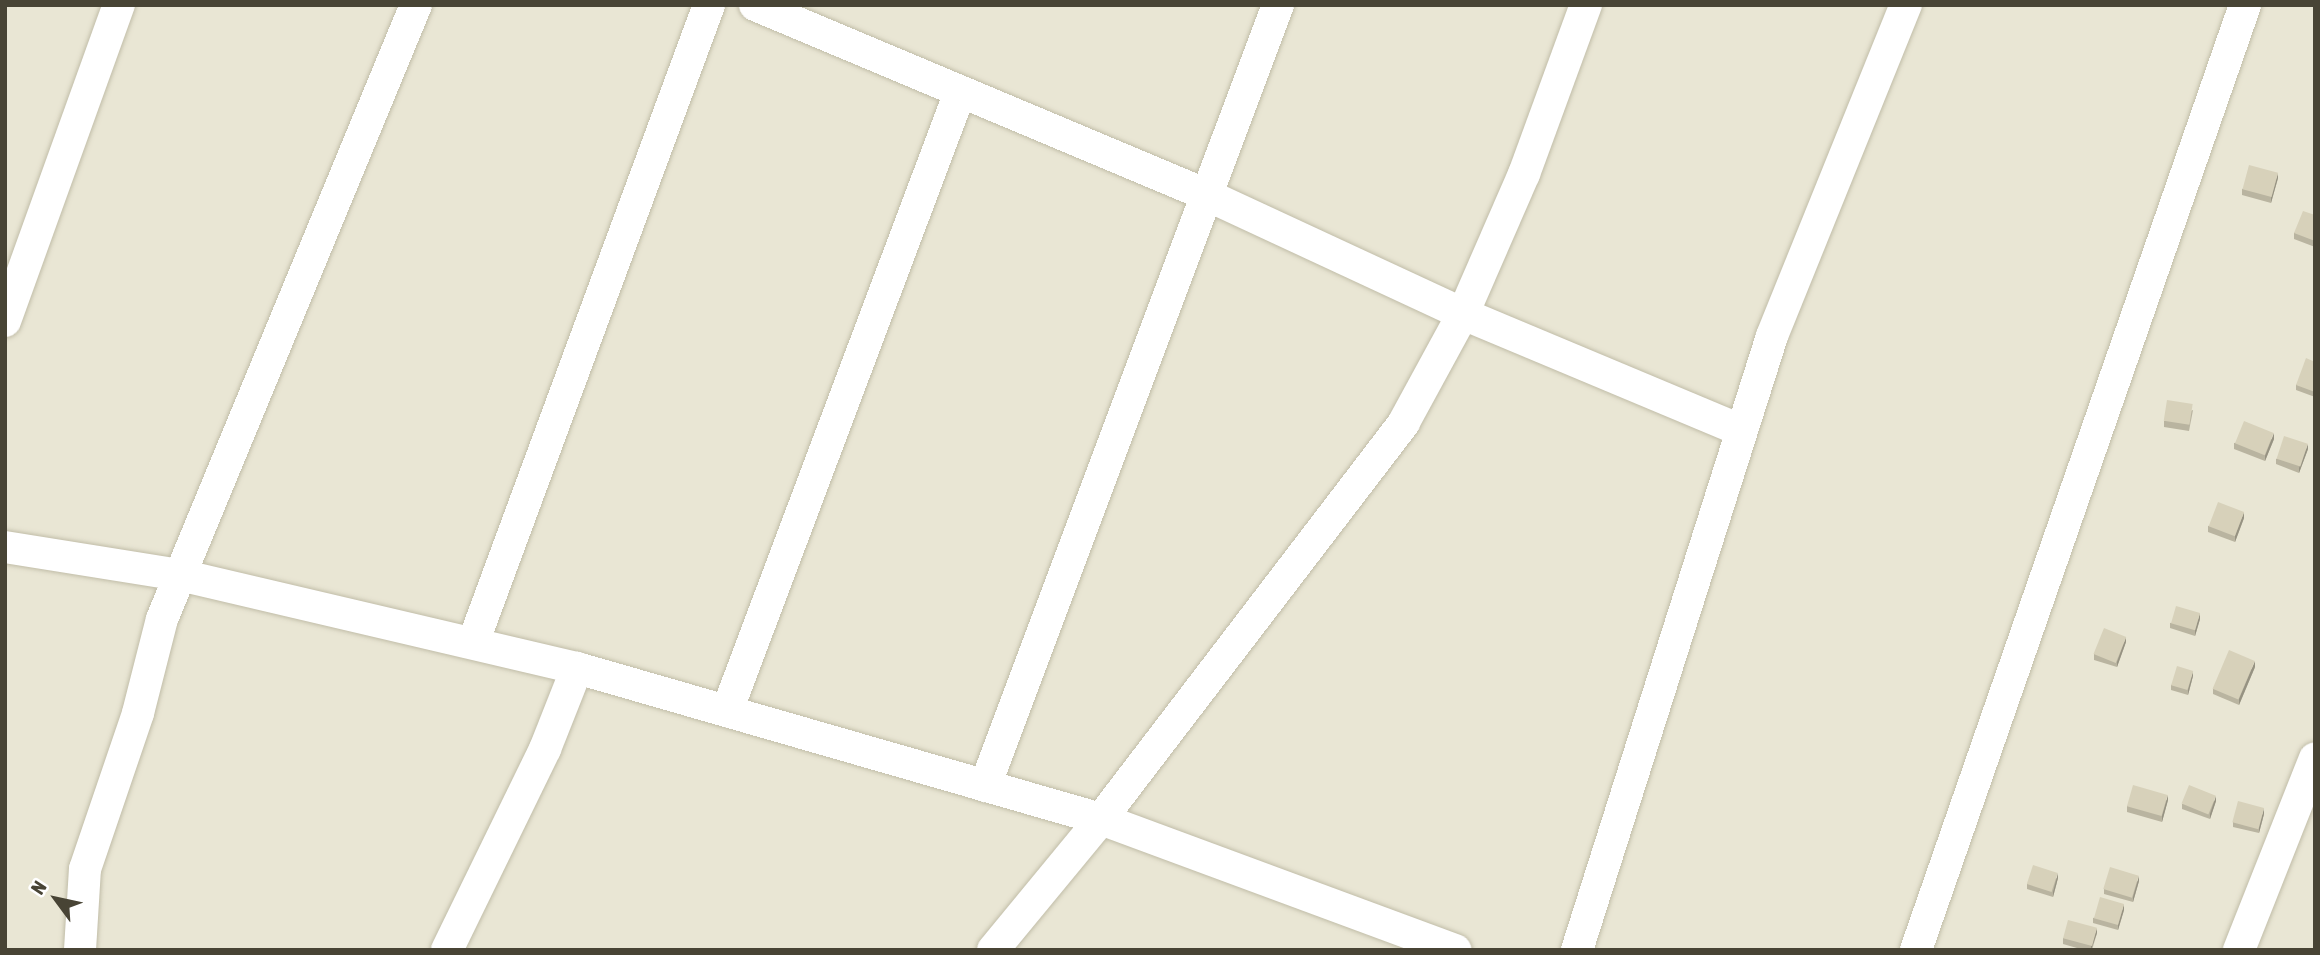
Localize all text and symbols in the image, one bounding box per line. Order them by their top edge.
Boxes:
north arrow [21,864,91,934]
text: N [26,877,51,898]

